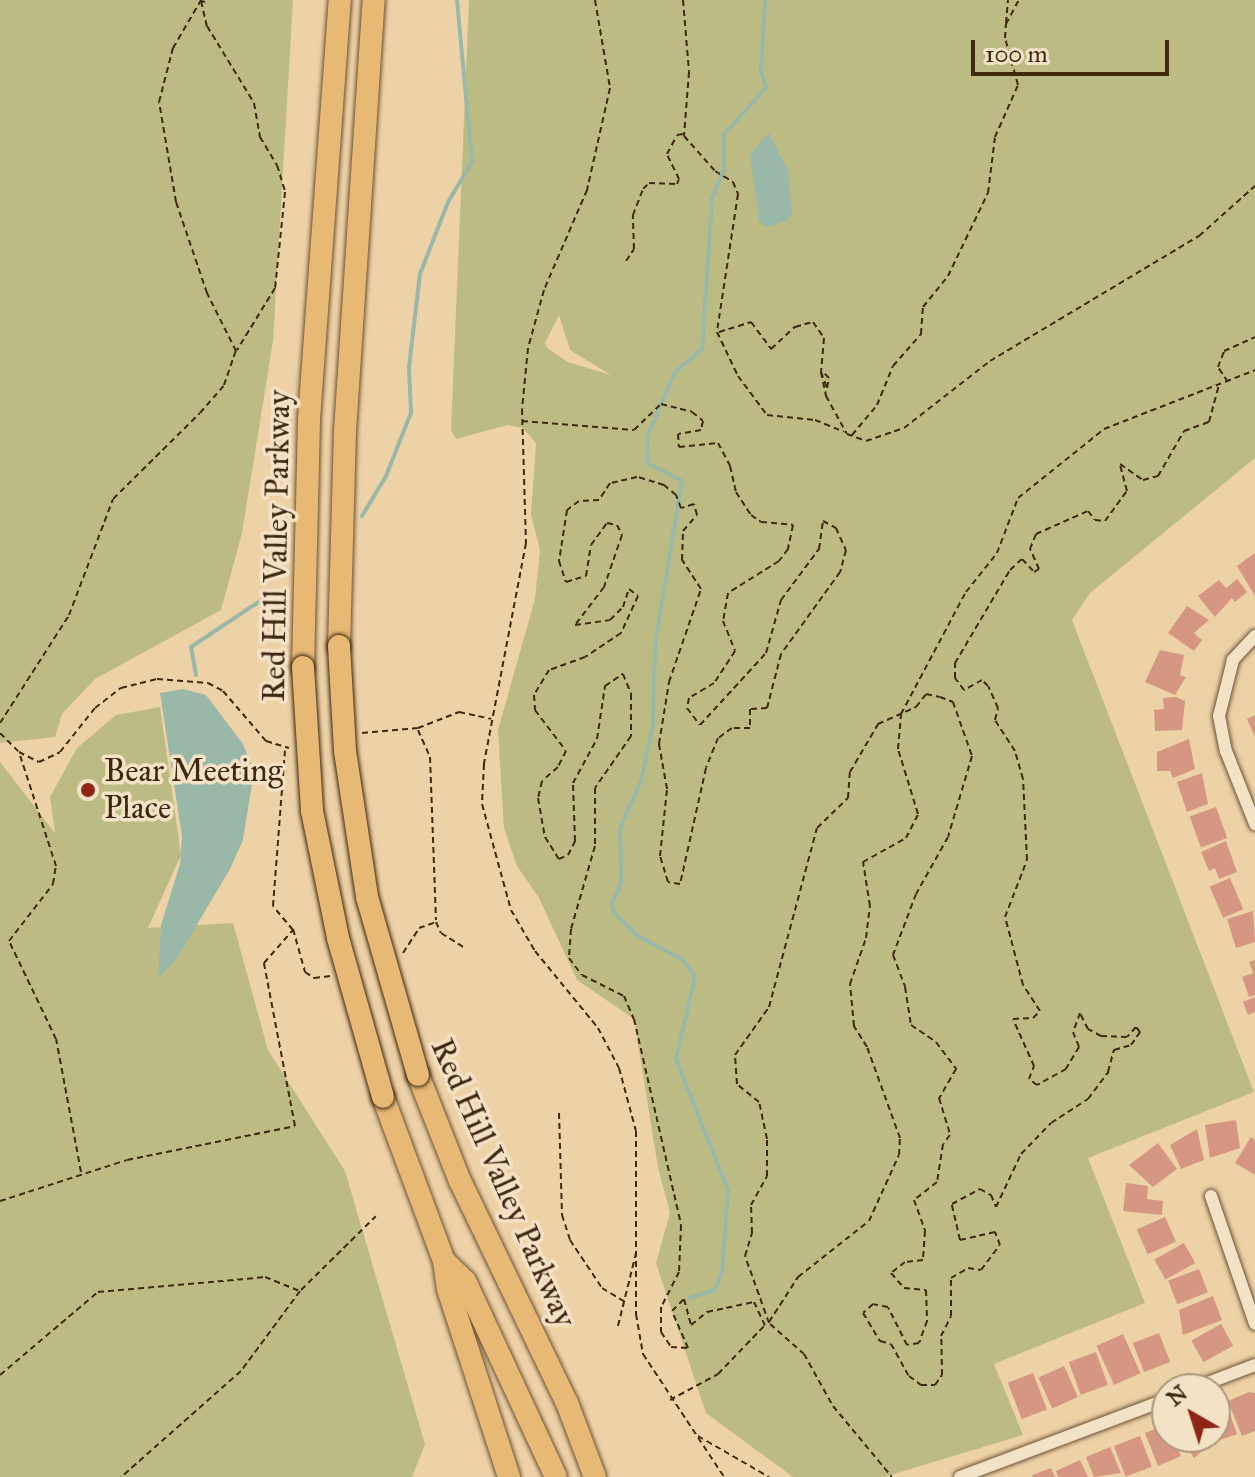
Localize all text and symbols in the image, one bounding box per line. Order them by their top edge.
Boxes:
scale bar [975,24,1173,74]
text: 100 m [985,39,1048,69]
street label: Red Hill Valley Parkway [255,390,299,702]
place label: Bear Meeting Place [104,753,283,828]
marker: Bear Meeting Place [79,781,97,799]
street label: Red Hill Valley Parkway [422,1033,584,1333]
north arrow [1151,1373,1231,1453]
text: N [1161,1379,1193,1412]

